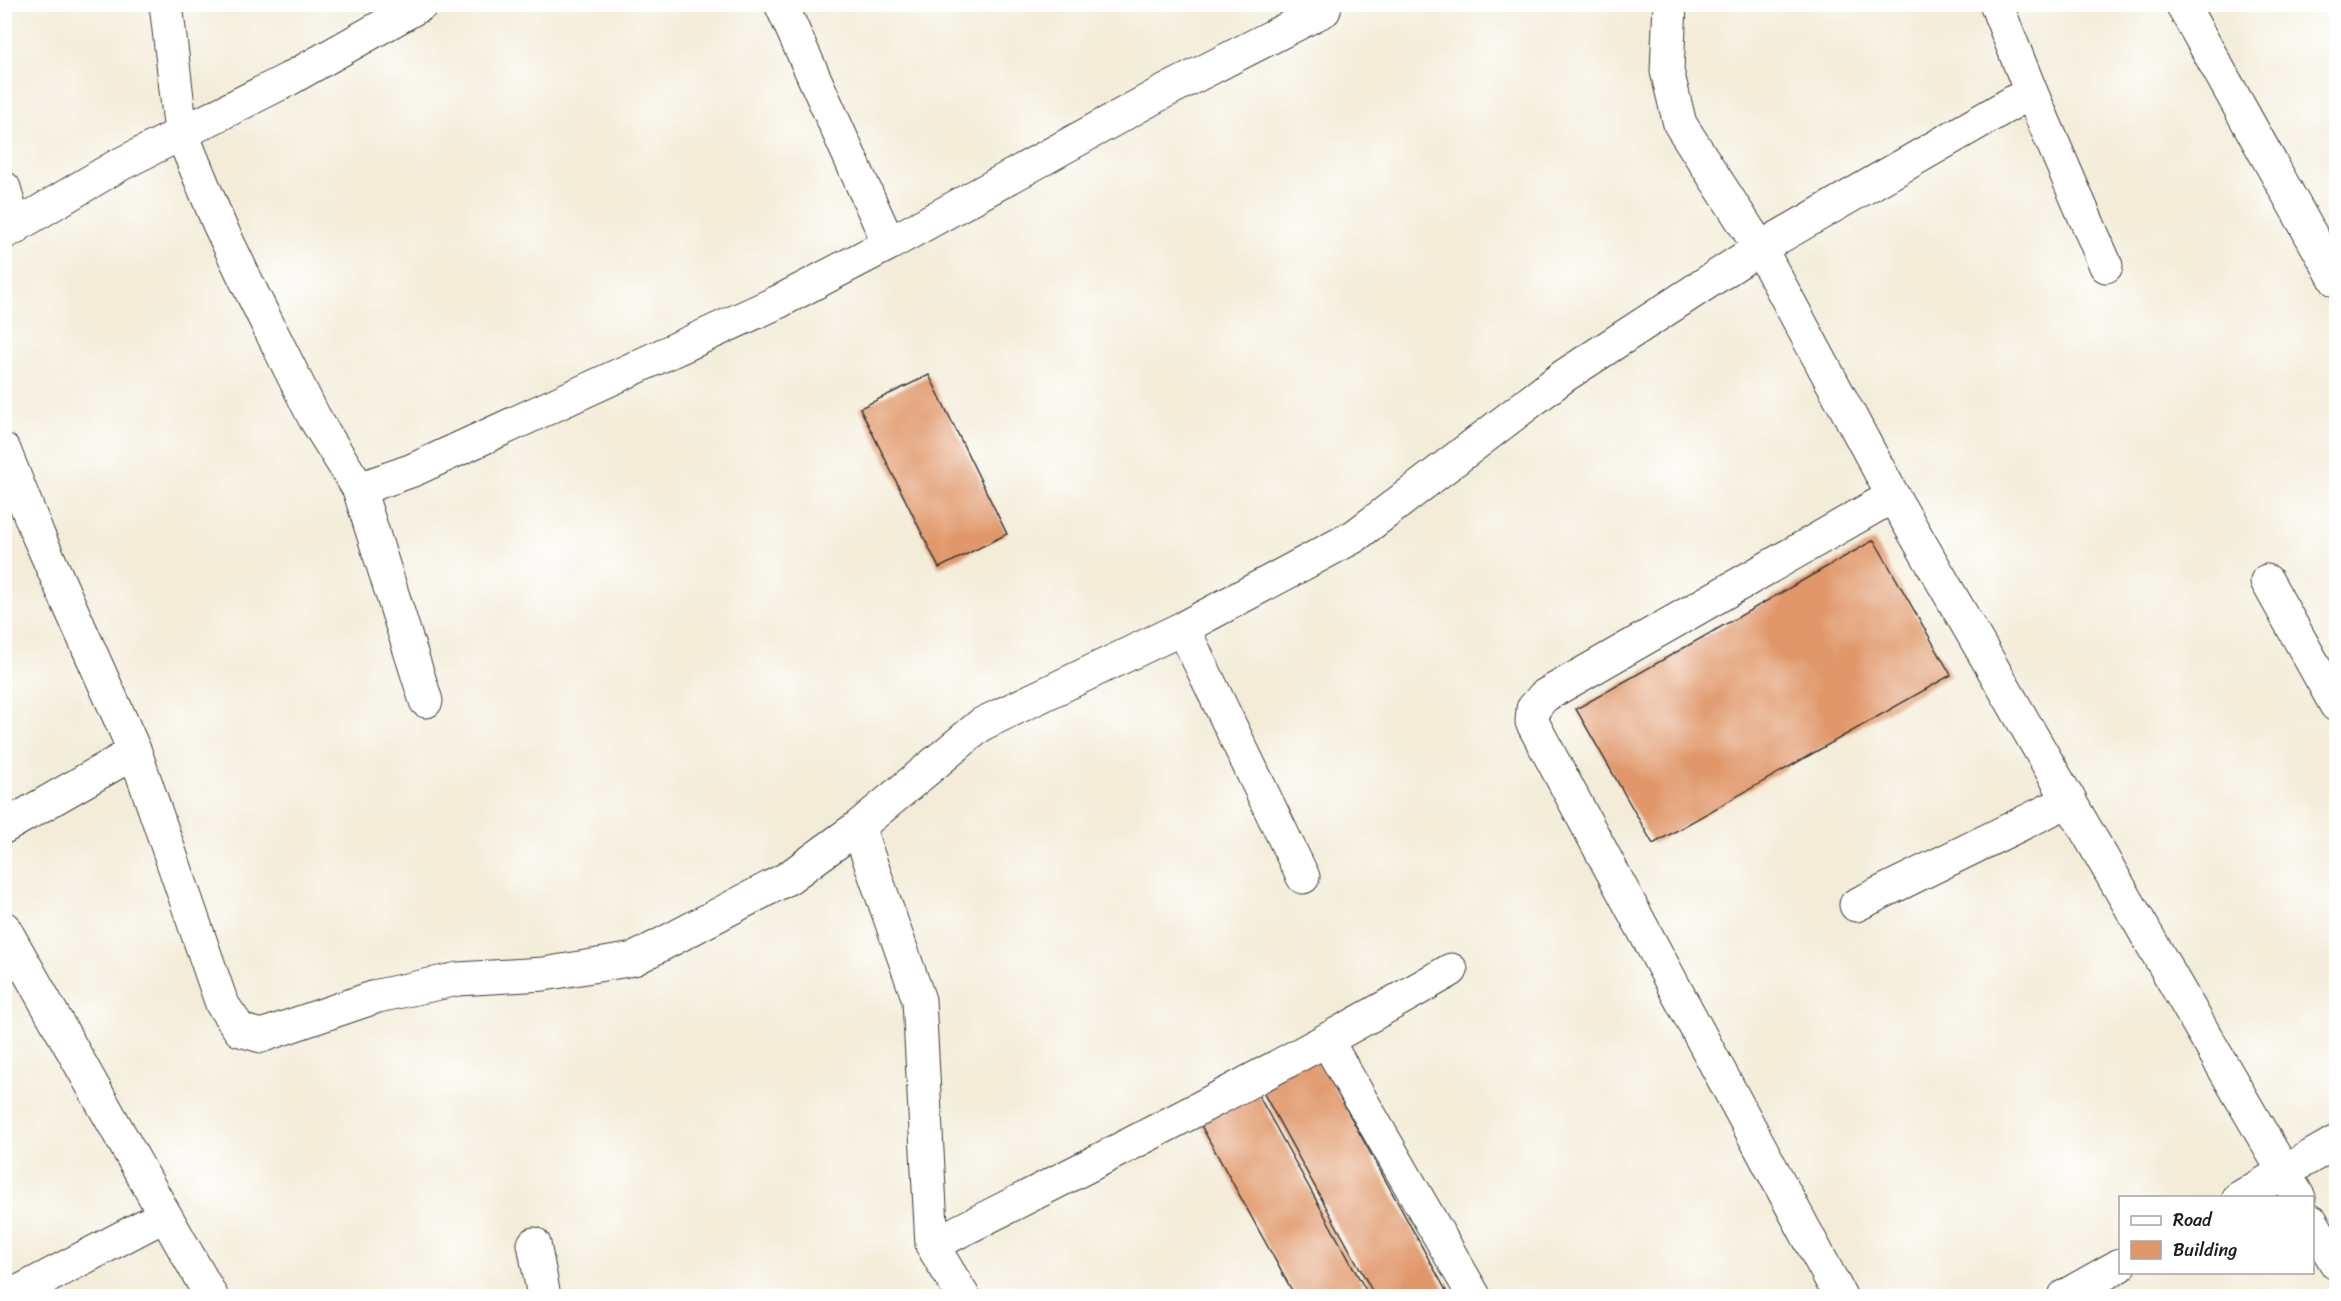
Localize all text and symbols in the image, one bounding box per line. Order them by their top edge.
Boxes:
legend [2119,1196,2314,1274]
text: Road [2173,1204,2213,1236]
text: Building [2173,1234,2237,1266]

